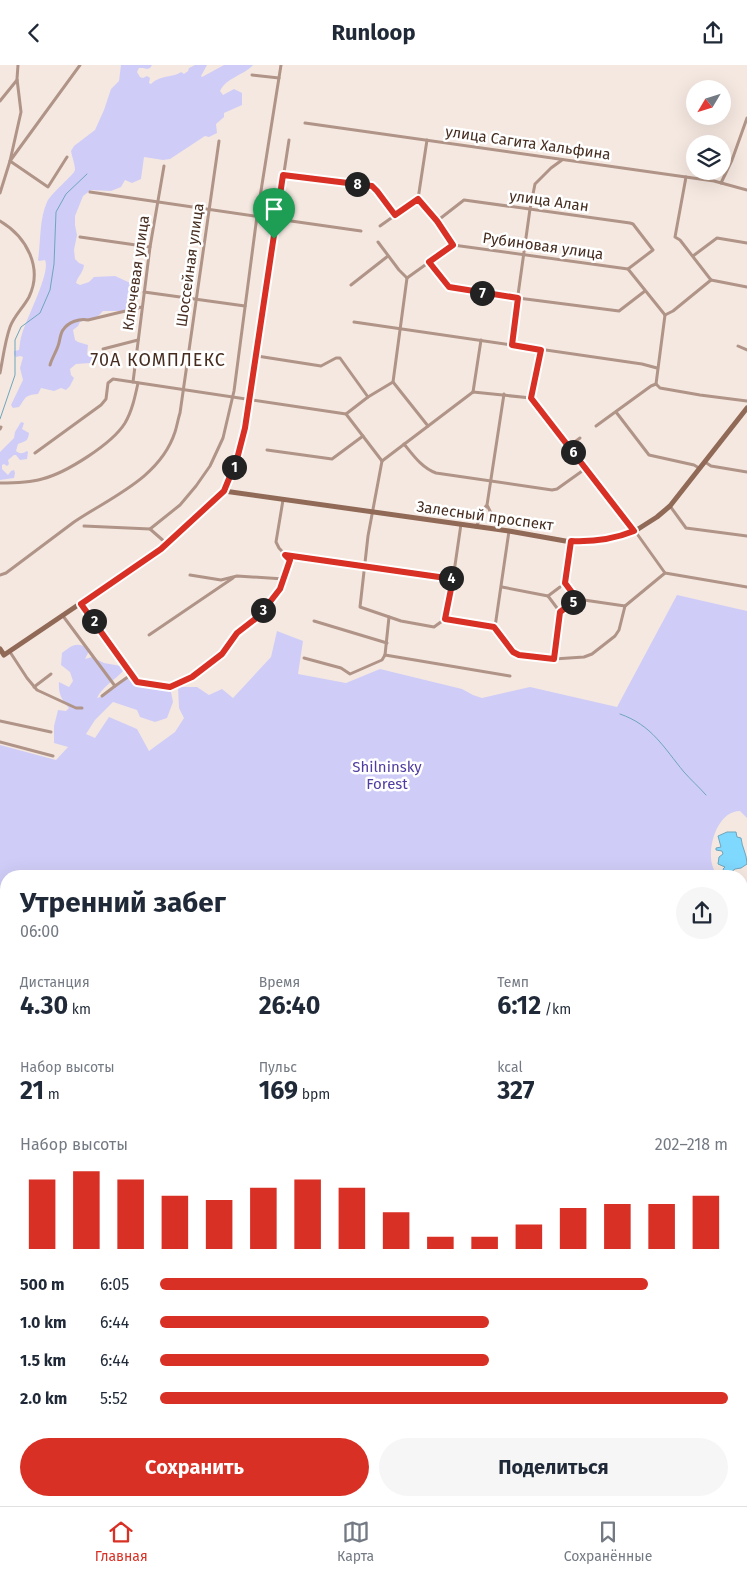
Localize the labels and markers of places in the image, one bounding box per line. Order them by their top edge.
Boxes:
pin: 8 [344,171,370,197]
pin [253,188,295,239]
pin: 7 [470,281,494,305]
pin: 6 [560,439,586,465]
pin: 1 [222,455,246,479]
pin: 4 [438,565,464,591]
pin: 5 [560,589,586,615]
pin: 3 [250,597,276,623]
pin: 2 [82,609,106,633]

